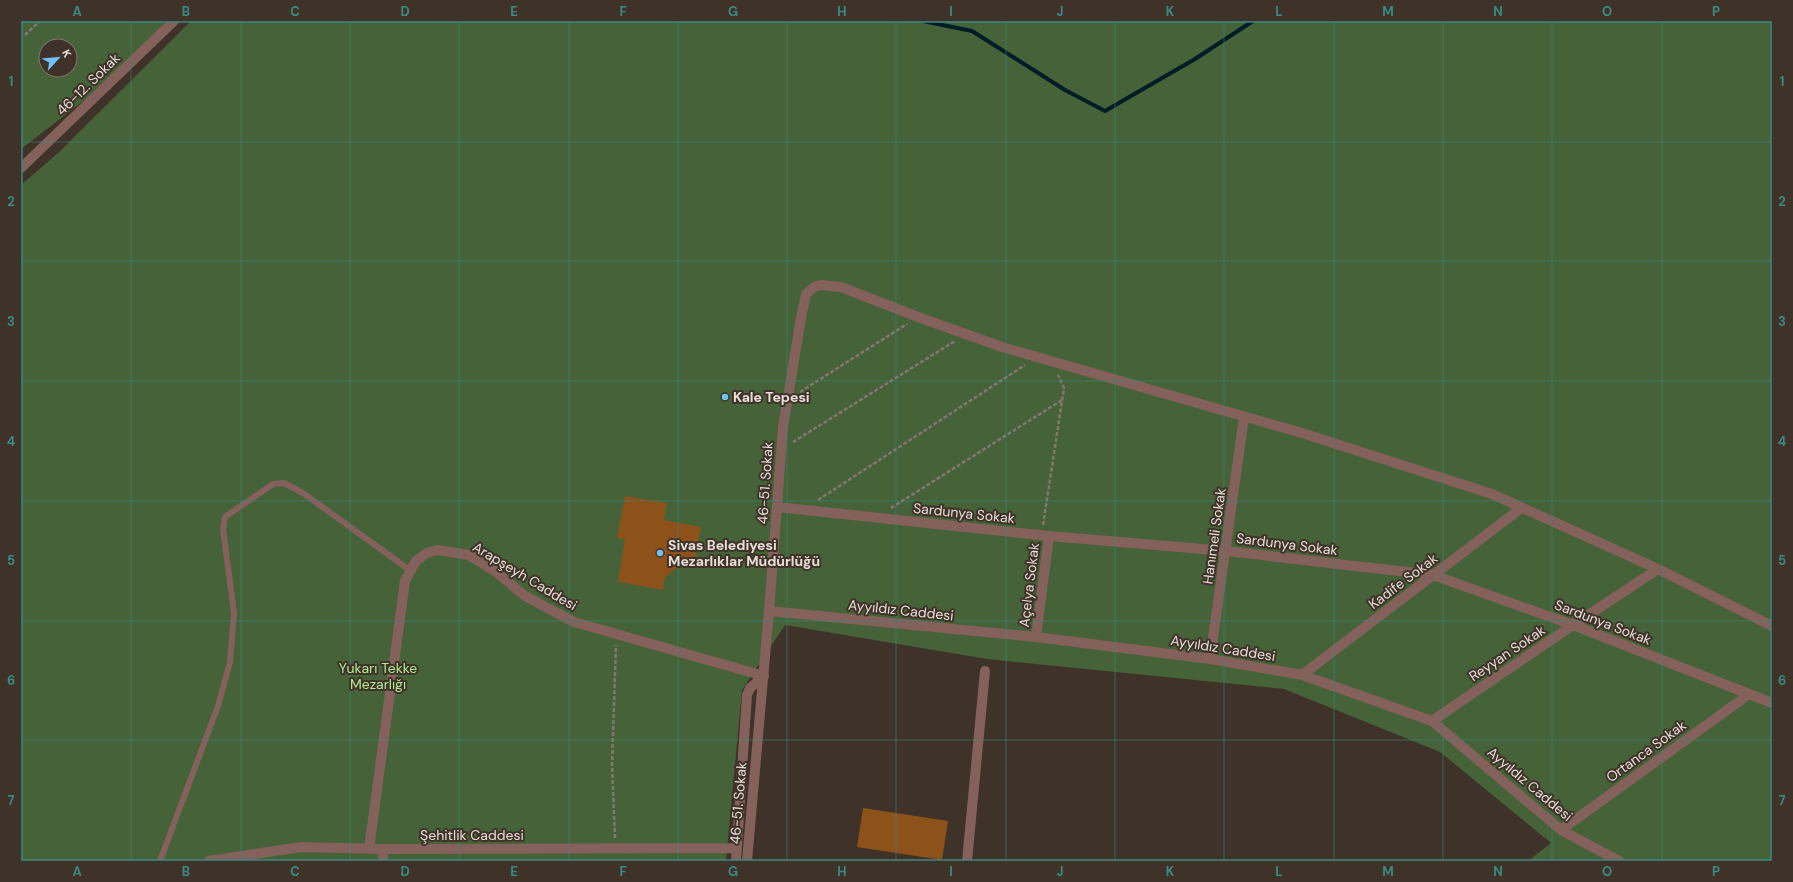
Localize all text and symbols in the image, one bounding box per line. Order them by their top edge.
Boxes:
text: A [72,3,82,20]
text: B [182,3,190,20]
text: C [290,3,300,20]
text: D [400,3,410,20]
text: E [510,3,518,20]
text: F [619,3,627,20]
text: G [728,3,738,20]
text: H [837,3,847,20]
text: I [949,3,953,20]
text: J [1056,3,1064,20]
text: K [1166,3,1175,20]
text: L [1275,3,1283,20]
text: M [1382,3,1394,20]
text: N [1493,3,1503,20]
text: O [1602,3,1612,20]
text: P [1712,3,1720,20]
north arrow [38,38,78,78]
text: K [59,47,75,60]
street label: 46-12. Sokak [52,49,124,119]
text: 1 [9,73,13,90]
text: 1 [1780,73,1784,90]
text: 2 [7,193,15,210]
text: 2 [1778,193,1786,210]
text: 3 [7,313,15,330]
text: 3 [1778,313,1786,330]
place label: Kale Tepesi [733,388,810,406]
marker: Kale Tepesi [720,392,730,402]
text: 4 [7,433,15,450]
text: 4 [1778,433,1786,450]
street label: 46-51. Sokak [753,441,777,525]
street label: Hanımeli Sokak [1198,487,1230,585]
street label: Sardunya Sokak [912,499,1016,527]
street label: Sardunya Sokak [1235,529,1339,559]
place label: Sivas Belediyesi Mezarlıklar Müdürlüğü [668,536,820,570]
street label: Arapşeyh Caddesi [470,538,580,614]
street label: Açelya Sokak [1015,542,1043,628]
marker: Sivas Belediyesi Mezarlıklar Müdürlüğü [655,548,665,558]
street label: Kadife Sokak [1365,549,1441,613]
text: 5 [7,552,15,569]
text: 5 [1778,552,1786,569]
street label: Sardunya Sokak [1552,595,1654,649]
street label: Ayyıldız Caddesi [847,596,955,624]
street label: Reyyan Sokak [1465,621,1549,685]
street label: Ayyıldız Caddesi [1169,631,1277,665]
park label: Yukarı Tekke Mezarlığı [339,659,417,693]
text: 6 [7,672,15,689]
text: 6 [1778,672,1786,689]
street label: Ortanca Sokak [1602,716,1690,786]
street label: Ayyıldız Caddesi [1484,743,1576,825]
street label: 46-51. Sokak [725,761,751,845]
text: 7 [8,792,15,809]
text: 7 [1779,792,1786,809]
street label: Şehitlik Caddesi [420,826,524,844]
text: A [72,863,82,880]
text: B [182,863,190,880]
text: C [290,863,300,880]
text: D [400,863,410,880]
text: E [510,863,518,880]
text: F [619,863,627,880]
text: G [728,863,738,880]
text: H [837,863,847,880]
text: I [949,863,953,880]
text: J [1056,863,1064,880]
text: K [1166,863,1175,880]
text: L [1275,863,1283,880]
text: M [1382,863,1394,880]
text: N [1493,863,1503,880]
text: O [1602,863,1612,880]
text: P [1712,863,1720,880]

